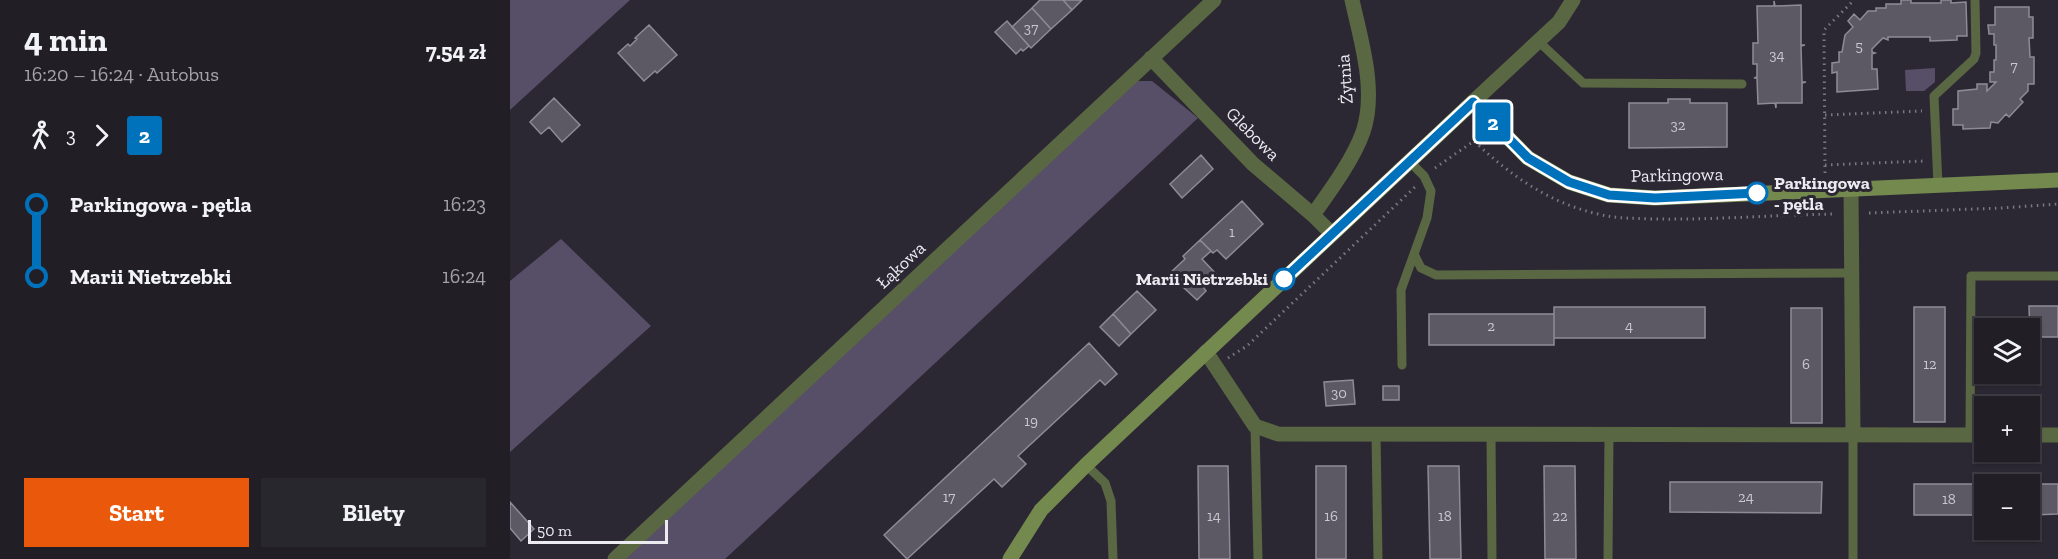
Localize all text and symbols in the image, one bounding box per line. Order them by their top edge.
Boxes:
house number: 37 [1024,19,1038,37]
text: 4 min [24,20,107,59]
house number: 5 [1855,37,1863,55]
text: 7.54 zł [426,38,486,65]
house number: 34 [1769,46,1785,64]
street label: Żytnia [1332,53,1358,105]
house number: 7 [2010,57,2018,75]
text: 16:20 – 16:24 · Autobus [24,62,219,86]
line badge: 2 [1474,102,1512,142]
street label: Glebowa [1222,103,1285,166]
text: 2 [1487,110,1499,135]
house number: 32 [1670,116,1686,134]
icon: walk [24,119,57,152]
icon: forward [85,119,118,152]
text: 3 [66,123,76,147]
text: 2 [139,123,150,148]
street label: Parkingowa [1631,163,1724,187]
place label: Parkingowa - pętla [1774,172,1870,215]
marker: Parkingowa - pętla [1746,182,1768,204]
text: Parkingowa - pętla [70,191,252,218]
text: 16:23 [443,192,486,216]
house number: 1 [1229,223,1235,241]
street label: Łąkowa [872,237,930,293]
text: Marii Nietrzebki [70,263,232,290]
text: 16:24 [442,264,486,288]
place label: Marii Nietrzebki [1136,268,1269,290]
marker: Marii Nietrzebki [1273,268,1295,290]
house number: 2 [1487,317,1495,335]
house number: 4 [1625,317,1633,335]
map controls [1974,318,2040,540]
button: layers [1974,318,2040,384]
house number: 6 [1802,355,1810,373]
house number: 12 [1923,355,1937,373]
house number: 30 [1331,384,1347,402]
button: + [1974,396,2040,462]
house number: 19 [1024,412,1038,430]
button: − [1974,474,2040,540]
button: Start [24,478,249,547]
button: Bilety [261,478,486,547]
house number: 17 [943,488,955,506]
house number: 24 [1738,488,1754,506]
house number: 18 [1942,490,1956,508]
house number: 14 [1207,507,1221,525]
house number: 16 [1324,507,1338,525]
house number: 18 [1438,507,1452,525]
house number: 22 [1552,507,1568,525]
scale bar [528,517,668,544]
text: 50 m [537,521,572,540]

